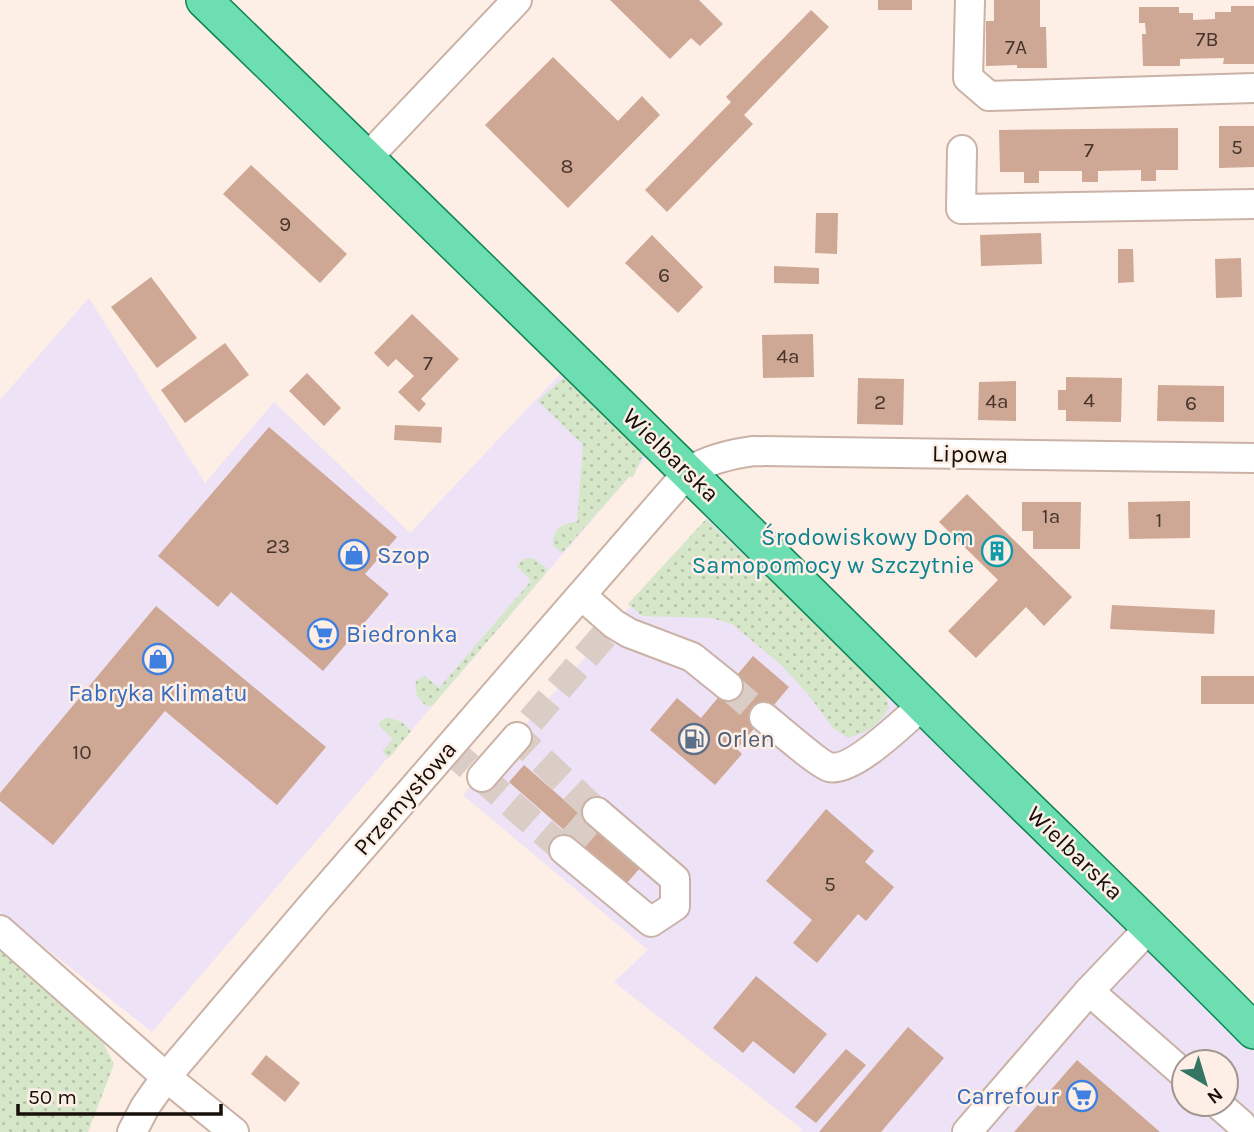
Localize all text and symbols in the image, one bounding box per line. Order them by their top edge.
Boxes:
house number: 7B [1196,27,1218,51]
house number: 7A [1005,35,1027,59]
house number: 5 [1231,135,1243,159]
house number: 7 [1084,138,1094,162]
house number: 8 [561,154,573,178]
house number: 9 [279,212,291,236]
house number: 6 [658,263,670,287]
house number: 4a [776,344,800,368]
house number: 7 [423,351,433,375]
house number: 4 [1083,388,1095,412]
house number: 4a [985,389,1009,413]
house number: 2 [874,390,886,414]
house number: 6 [1185,391,1197,415]
street label: Wielbarska [617,402,725,508]
street label: Lipowa [932,439,1008,469]
house number: 1a [1042,504,1060,528]
house number: 1 [1156,508,1162,532]
place label: Środowiskowy Dom Samopomocy w Szczytnie [692,523,974,579]
house number: 23 [266,534,290,558]
building icon: Środowiskowy Dom Samopomocy w Szczytnie [980,534,1014,568]
shop icon: Szop [337,538,371,572]
place label: Szop [377,541,430,569]
supermarket icon: Biedronka [306,617,340,651]
place label: Biedronka [346,620,458,648]
shop icon: Fabryka Klimatu [141,642,175,676]
place label: Fabryka Klimatu [68,679,248,707]
fuel station icon: Orlen [677,722,711,756]
place label: Orlen [717,725,775,753]
street label: Przemysłowa [348,735,462,861]
house number: 10 [72,740,92,764]
street label: Wielbarska [1021,800,1129,906]
house number: 5 [824,872,836,896]
north arrow [1170,1048,1240,1118]
scale bar [18,1072,220,1116]
supermarket icon: Carrefour [1065,1079,1099,1113]
place label: Carrefour [957,1082,1059,1110]
text: N [1203,1083,1227,1108]
text: 50 m [28,1085,77,1109]

